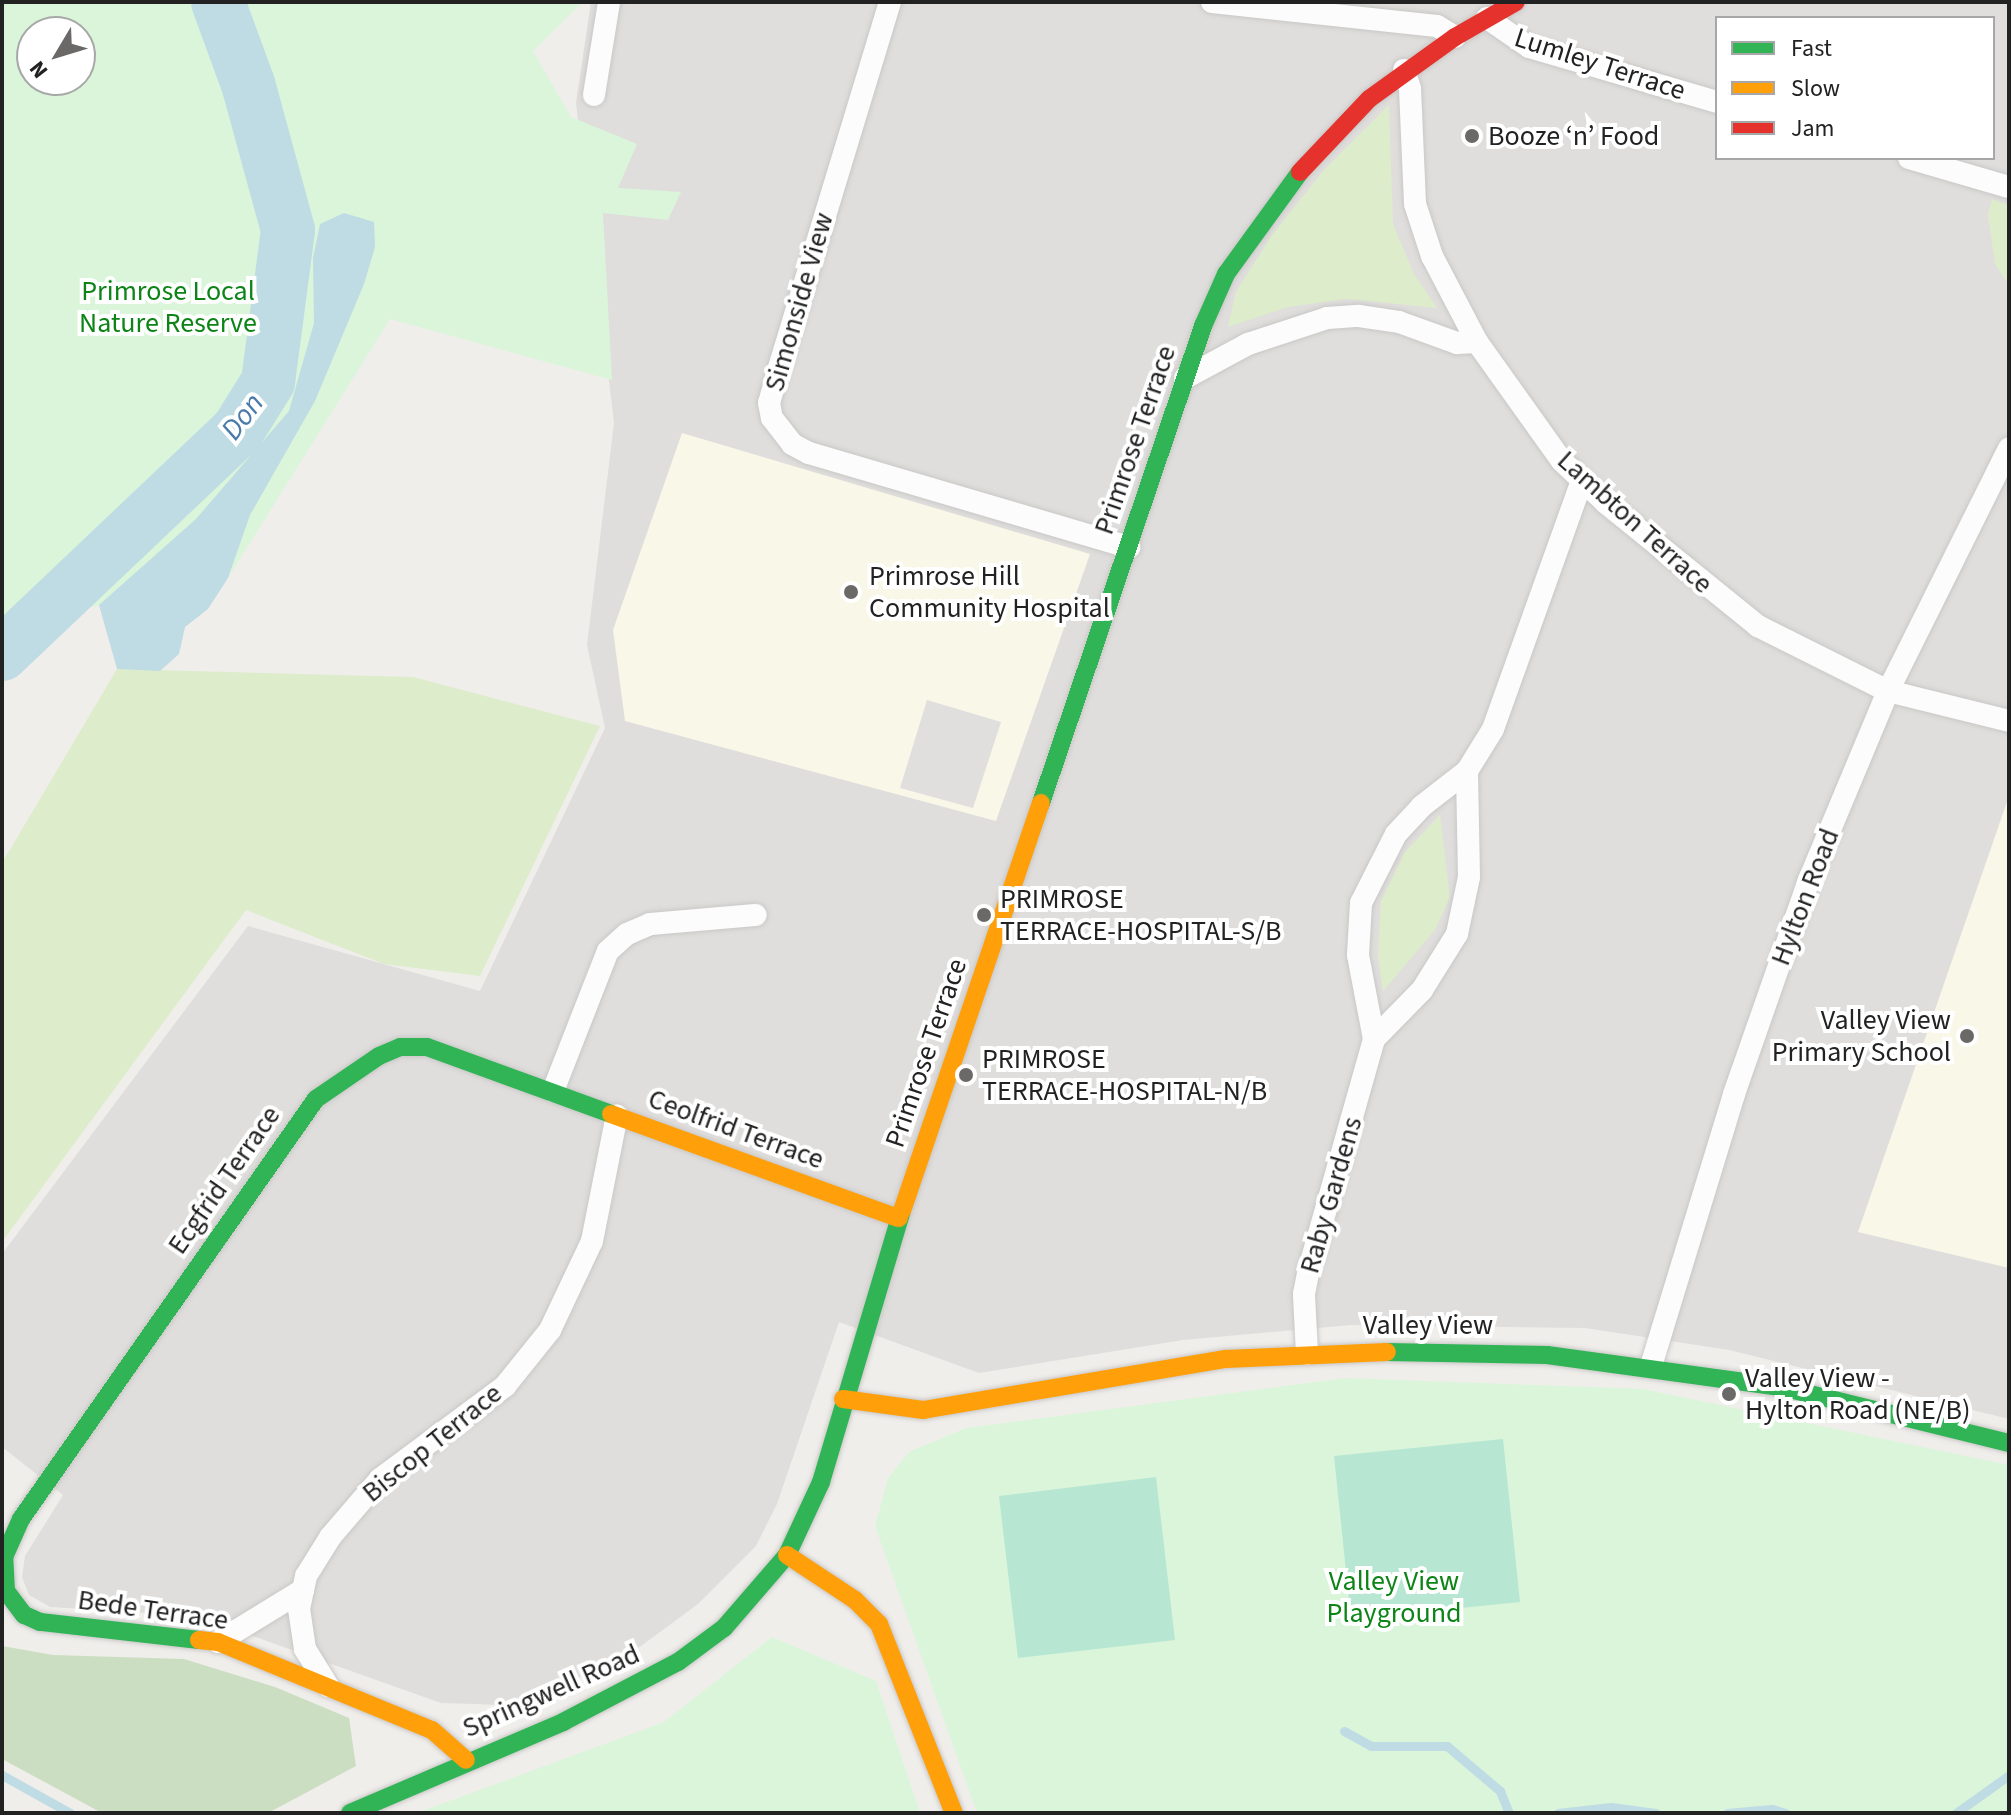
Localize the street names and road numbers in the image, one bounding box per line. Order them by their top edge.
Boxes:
street label: Lumley Terrace [1510,21,1690,107]
street label: Simonside View [757,209,841,395]
street label: Primrose Terrace [1087,341,1183,539]
street label: Lambton Terrace [1551,444,1719,600]
street label: Hylton Road [1764,824,1846,970]
street label: Primrose Terrace [878,954,974,1152]
street label: Ceolfrid Terrace [644,1082,828,1176]
street label: Ecgfrid Terrace [161,1100,287,1260]
street label: Raby Gardens [1293,1113,1369,1277]
street label: Valley View [1363,1308,1493,1342]
street label: Biscop Terrace [356,1377,508,1509]
street label: Bede Terrace [76,1583,230,1637]
street label: Springwell Road [457,1637,645,1745]

